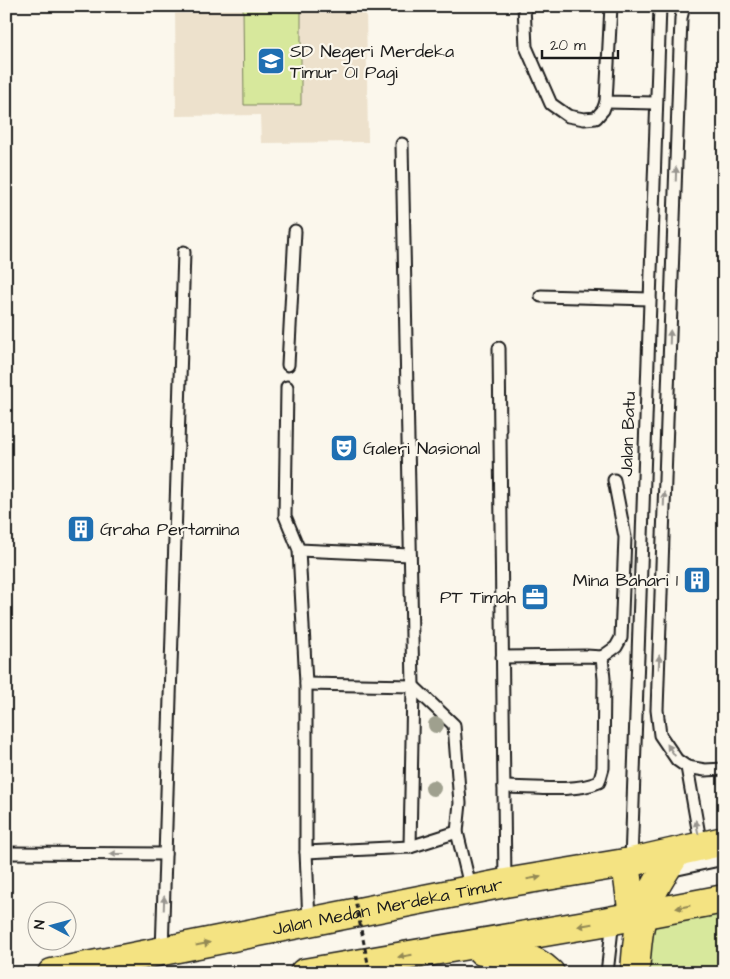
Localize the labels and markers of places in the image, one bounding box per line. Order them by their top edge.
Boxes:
place label: SD Negeri Merdeka Timur 01 Pagi [290,39,454,86]
school or university icon: SD Negeri Merdeka Timur 01 Pagi [256,46,286,76]
theatre icon: Galeri Nasional [329,433,359,463]
place label: Galeri Nasional [363,436,481,461]
building icon: Graha Pertamina [66,514,96,544]
place label: Graha Pertamina [100,517,239,542]
building icon: Mina Bahari 1 [682,565,712,595]
place label: Mina Bahari 1 [573,568,678,593]
office icon: PT Timah [520,582,550,612]
place label: PT Timah [440,585,516,610]

